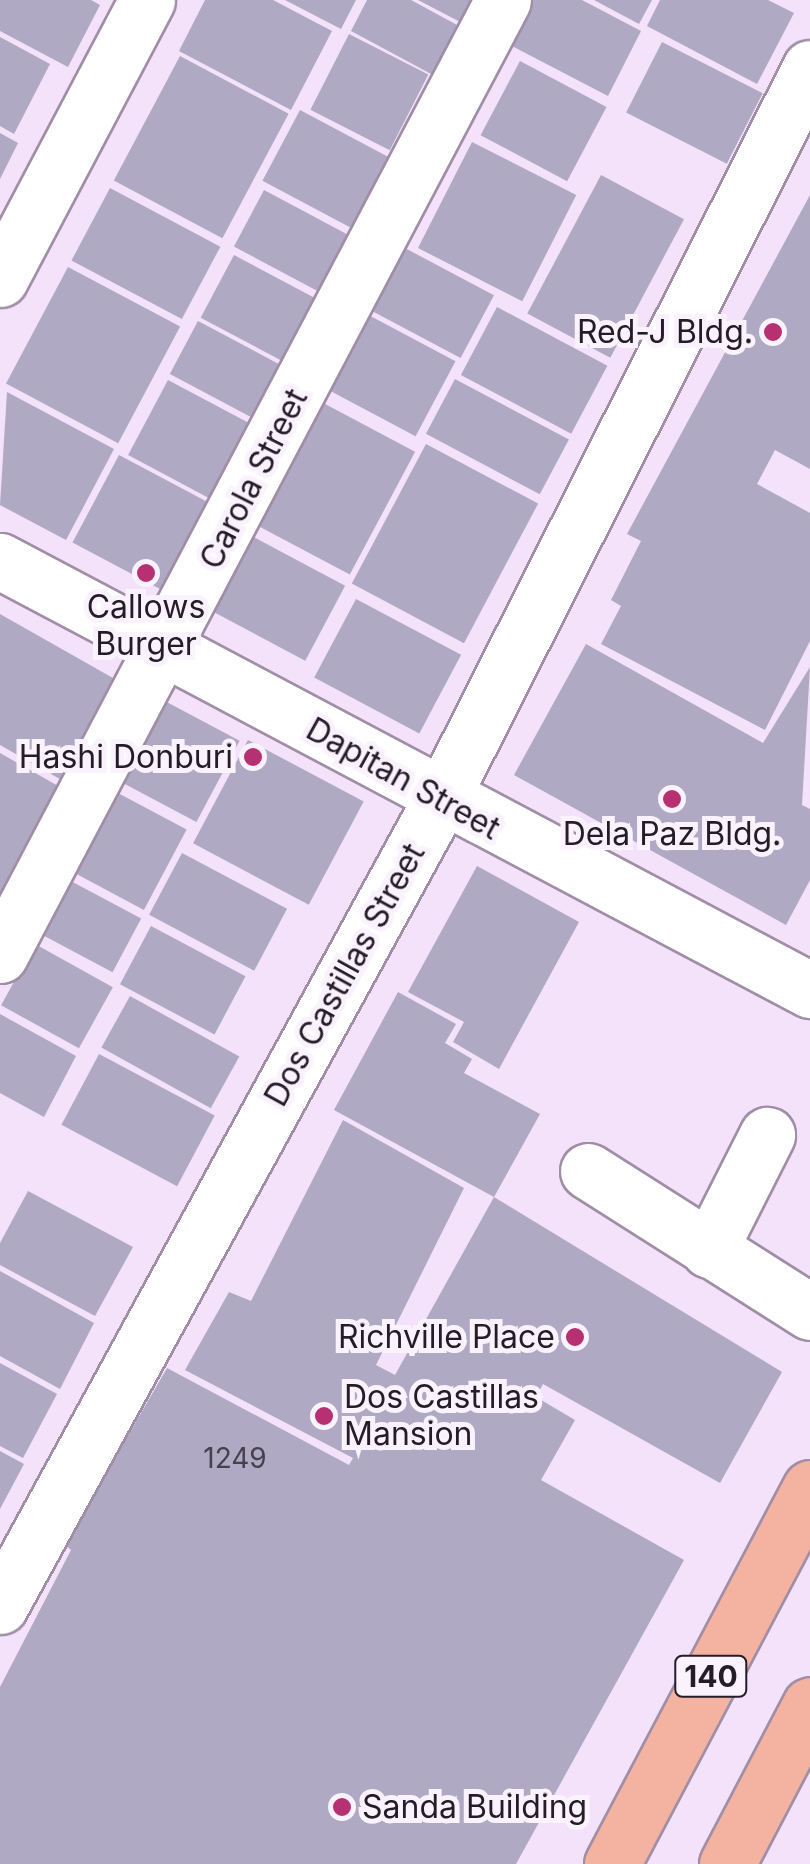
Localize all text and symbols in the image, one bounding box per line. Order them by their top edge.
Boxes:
place label: Red-J Bldg. [577,313,753,351]
marker: Red-J Bldg. [762,321,784,343]
street label: Carola Street [192,382,316,576]
marker: Callows Burger [135,562,157,584]
place label: Callows Burger [87,589,205,664]
street label: Dapitan Street [300,710,506,848]
place label: Hashi Donburi [19,738,233,776]
marker: Hashi Donburi [242,746,264,768]
marker: Dela Paz Bldg. [661,788,683,810]
place label: Dela Paz Bldg. [563,815,781,853]
street label: Dos Castillas Street [257,837,433,1113]
place label: Richville Place [338,1318,555,1356]
marker: Richville Place [564,1326,586,1348]
place label: Dos Castillas Mansion [344,1379,539,1454]
marker: Dos Castillas Mansion [313,1405,335,1427]
house number: 1249 [203,1441,267,1475]
road number: 140 [674,1651,748,1701]
place label: Sanda Building [362,1788,587,1826]
marker: Sanda Building [331,1796,353,1818]

